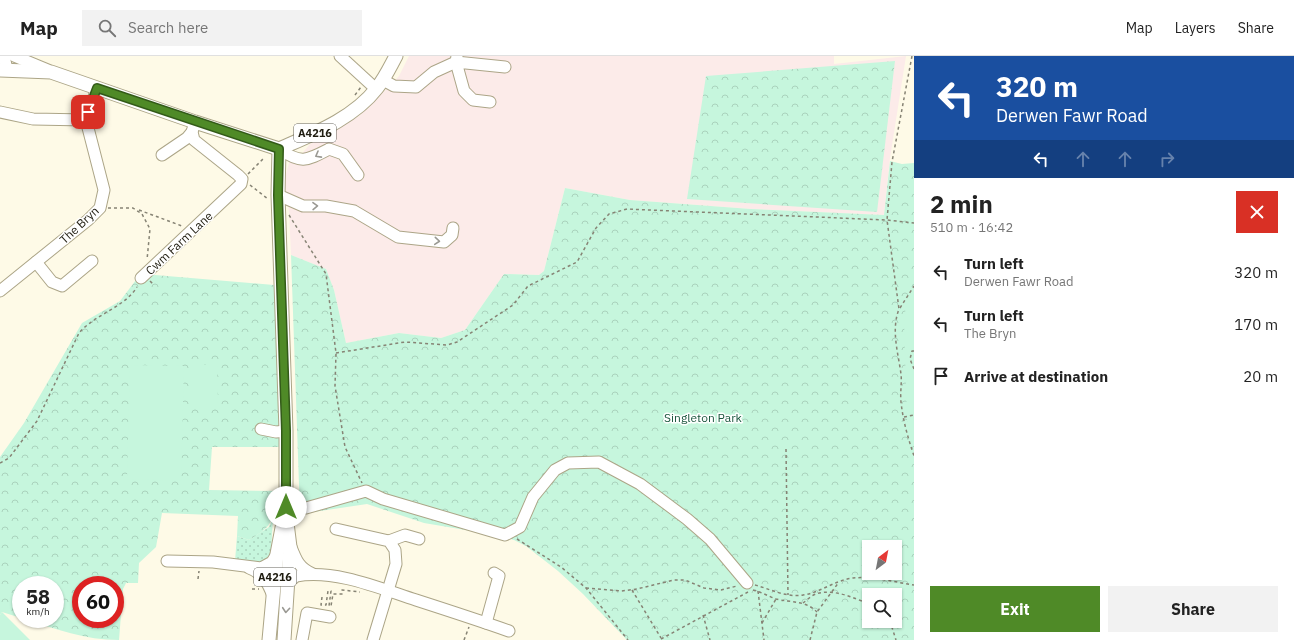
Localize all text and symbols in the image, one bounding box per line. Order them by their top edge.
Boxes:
search box [82,10,362,46]
text: Map [20,16,58,40]
icon: search [96,17,118,39]
text: Search here [128,18,208,37]
text: Map [1126,19,1153,37]
text: Layers [1175,19,1216,37]
text: Share [1238,19,1274,37]
text: 320 m [996,68,1078,105]
icon: left [930,72,982,124]
pin [71,95,105,129]
icon: arrive [77,101,99,123]
text: Derwen Fawr Road [996,104,1148,127]
road number: A4216 [294,124,336,142]
icon: left [1030,148,1052,170]
icon: ahead [1072,148,1094,170]
icon: ahead [1114,148,1136,170]
icon: right [1156,148,1178,170]
one-way arrow [315,151,322,158]
text: 2 min [930,188,993,220]
button: close [1236,191,1278,233]
one-way arrow [312,202,318,210]
street label: The Bryn [56,203,102,247]
street label: Cwm Farm Lane [142,208,216,278]
text: 510 m · 16:42 [930,219,1013,236]
one-way arrow [434,237,440,246]
text: Turn left [964,254,1024,273]
icon: left [930,261,952,283]
text: 320 m [1234,263,1278,282]
text: Derwen Fawr Road [964,273,1074,290]
text: Turn left [964,306,1024,325]
icon: left [930,313,952,335]
text: 170 m [1234,315,1278,334]
text: The Bryn [964,325,1016,342]
icon: arrive [930,365,952,387]
text: Arrive at destination [964,367,1108,386]
text: 20 m [1243,367,1278,386]
park label: Singleton Park [664,410,743,425]
position arrow [265,486,307,528]
north arrow [862,540,902,580]
map controls [862,540,902,628]
road number: A4216 [254,568,296,586]
speed limit sign: 60 [72,576,124,628]
text: 58 [26,583,50,610]
button: Exit [930,586,1100,632]
button: Share [1108,586,1278,632]
button: search [862,588,902,628]
text: km/h [26,605,50,618]
one-way arrow [282,607,291,613]

